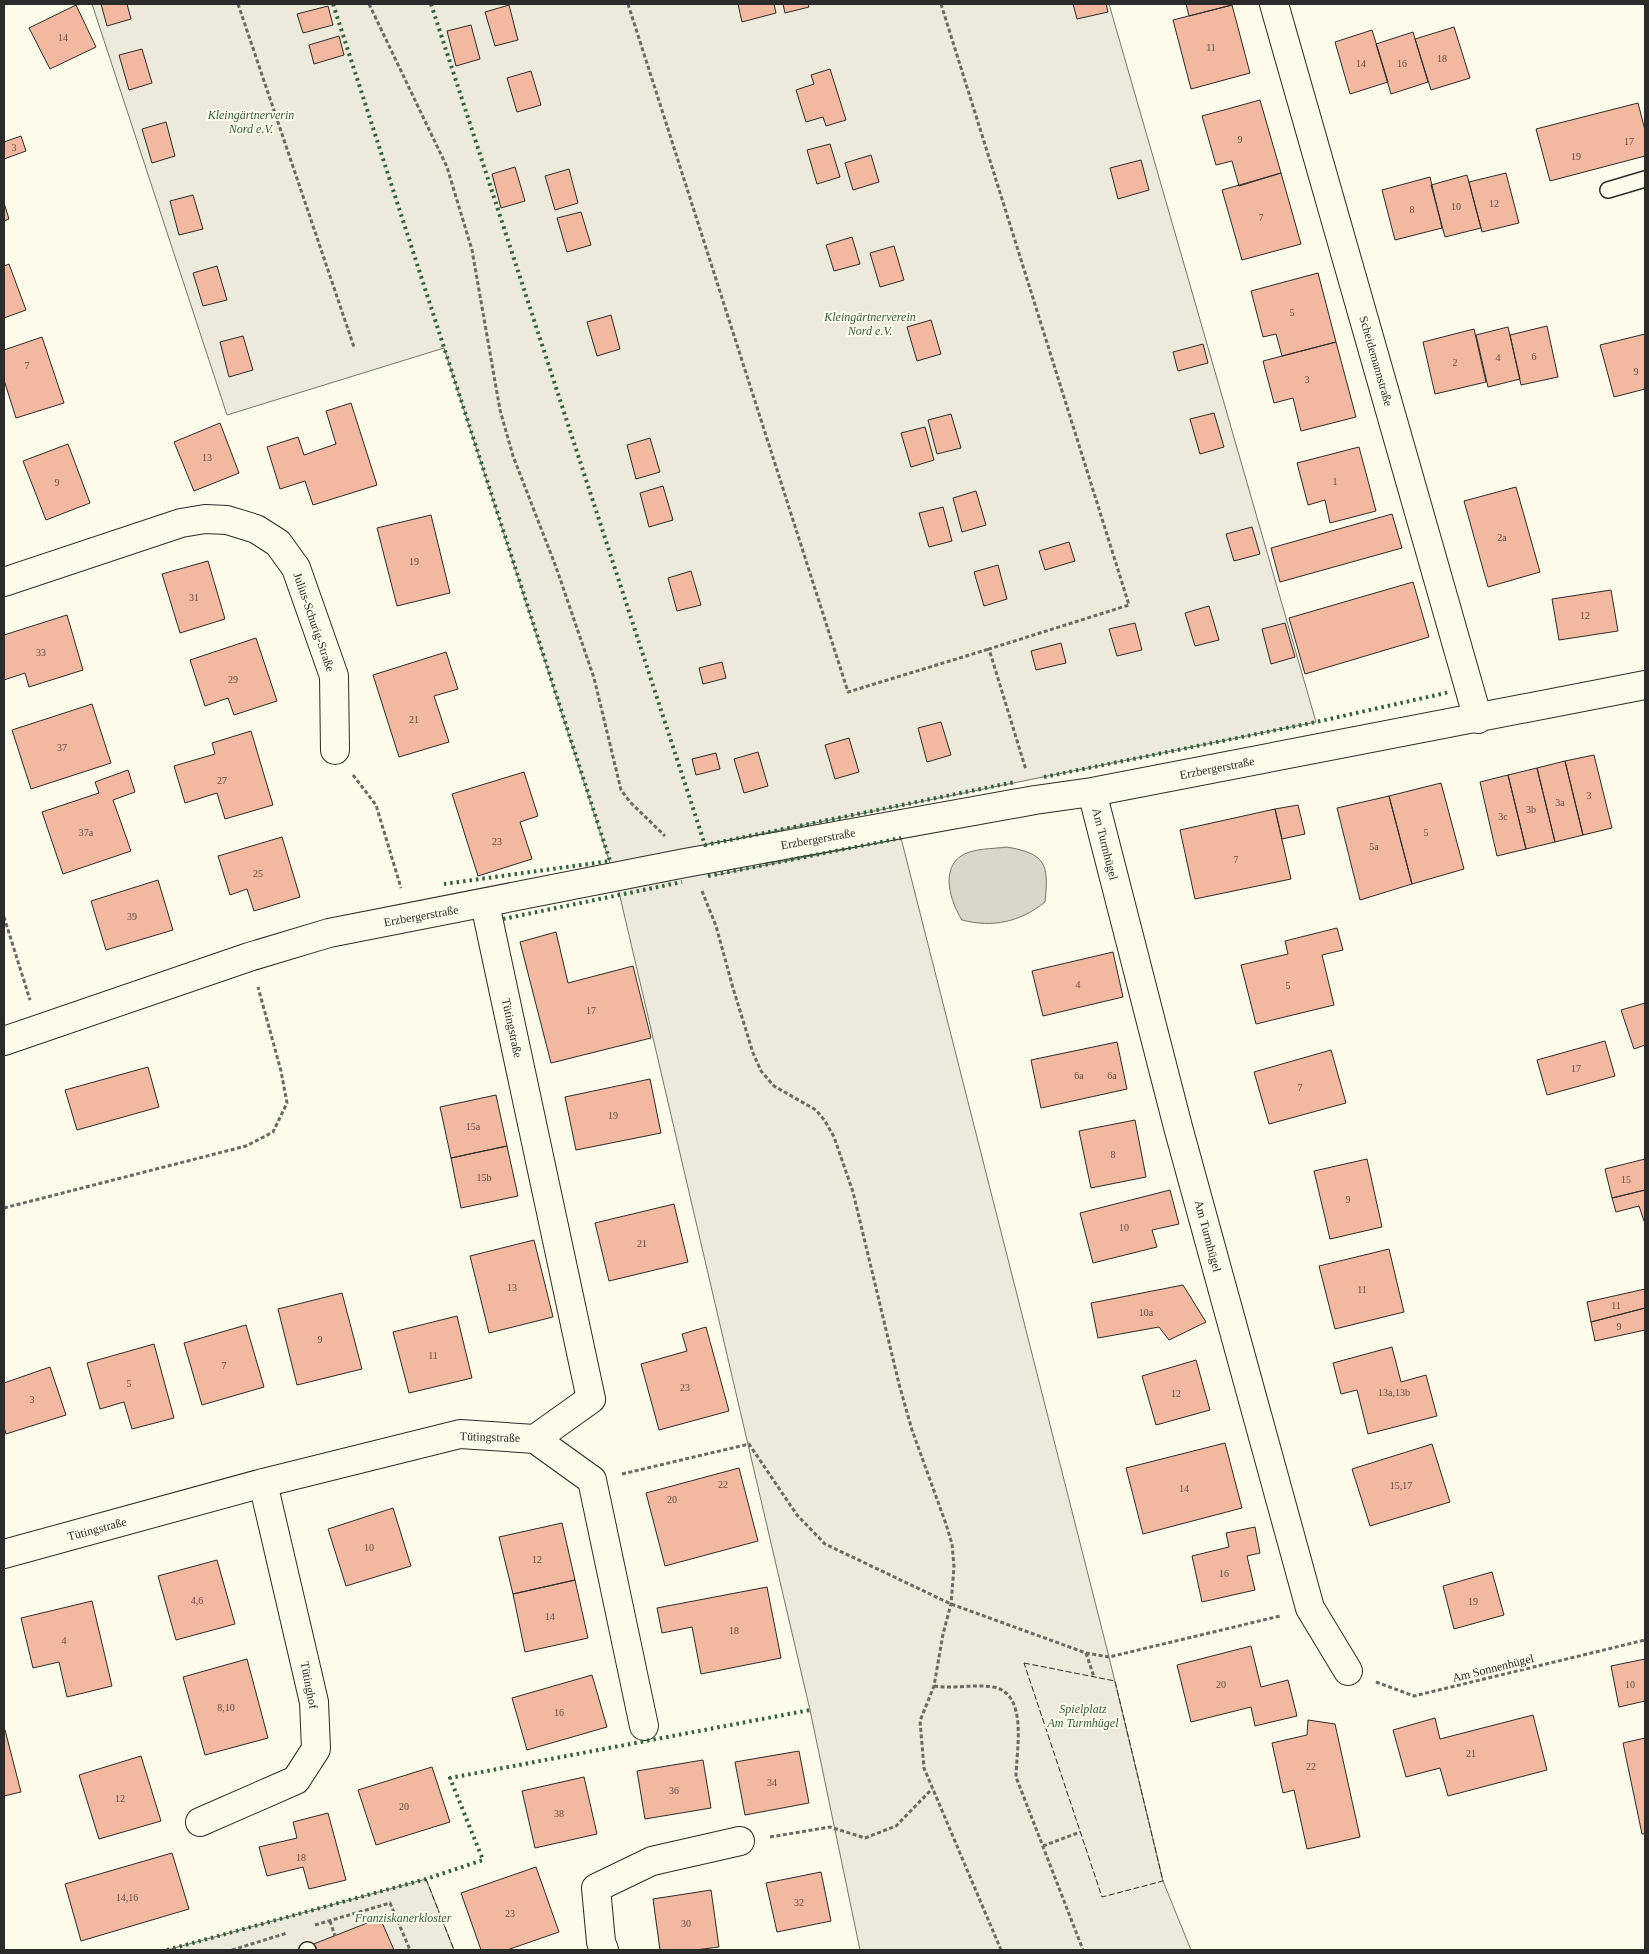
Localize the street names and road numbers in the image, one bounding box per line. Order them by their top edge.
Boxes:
street label: Scheidemannstraße [1356,314,1396,408]
street label: Julius-Schurig-Straße [290,571,338,673]
street label: Erzbergerstraße [1178,754,1256,782]
street label: Am Turmhügel [1089,807,1121,882]
street label: Erzbergerstraße [779,826,857,852]
street label: Erzbergerstraße [382,903,460,929]
street label: Tütingstraße [499,997,525,1059]
street label: Am Turmhügel [1192,1199,1224,1274]
street label: Tütingstraße [459,1429,521,1445]
street label: Tütingstraße [66,1514,128,1544]
street label: Am Sonnenhügel [1451,1651,1536,1685]
street label: Tütinghof [298,1660,320,1710]

